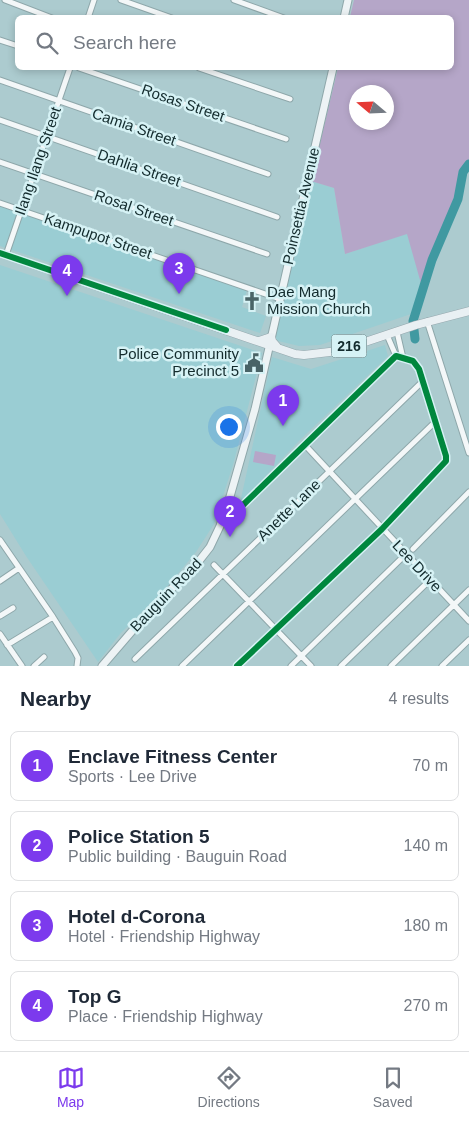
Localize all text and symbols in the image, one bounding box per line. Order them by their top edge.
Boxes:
search box [15,15,454,70]
icon: search [33,29,61,57]
text: Search here [73,32,177,53]
street label: Rosas Street [139,80,228,125]
north arrow [349,85,394,130]
street label: Ilang Ilang Street [11,104,64,217]
street label: Camia Street [90,104,179,149]
street label: Dahlia Street [95,145,184,190]
street label: Poinsettia Avenue [279,146,322,266]
street label: Rosal Street [92,186,177,229]
street label: Kampupot Street [42,209,155,262]
pin: 3 [163,253,195,294]
pin: 4 [51,255,83,296]
place label: Dae Mang Mission Church [267,283,370,317]
church icon: Dae Mang Mission Church [241,290,263,312]
road number: 216 [332,334,366,358]
place label: Police Community Precinct 5 [118,345,239,379]
public building icon: Police Community Precinct 5 [243,352,265,374]
pin: 1 [267,385,299,426]
your location [216,414,242,440]
street label: Anette Lane [254,475,324,544]
pin: 2 [214,496,246,537]
street label: Lee Drive [389,536,445,595]
street label: Bauguin Road [127,555,205,635]
text: Nearby [20,687,91,710]
text: 4 results [389,690,449,707]
text: Enclave Fitness Center [68,746,277,767]
text: 1 [33,757,41,774]
text: 70 m [412,757,448,774]
text: Sports · Lee Drive [68,768,197,785]
text: Police Station 5 [68,826,209,847]
text: 2 [33,837,41,854]
text: 140 m [404,837,448,854]
text: Public building · Bauguin Road [68,848,287,865]
text: Hotel d-Corona [68,906,205,927]
text: 3 [33,917,41,934]
text: 180 m [404,917,448,934]
text: Hotel · Friendship Highway [68,928,260,945]
text: Top G [68,986,121,1007]
text: 4 [33,997,41,1014]
text: 270 m [404,997,448,1014]
text: Place · Friendship Highway [68,1008,263,1025]
tab: Map [57,1064,85,1110]
tab: Directions [198,1064,260,1110]
tab: Saved [373,1064,412,1110]

